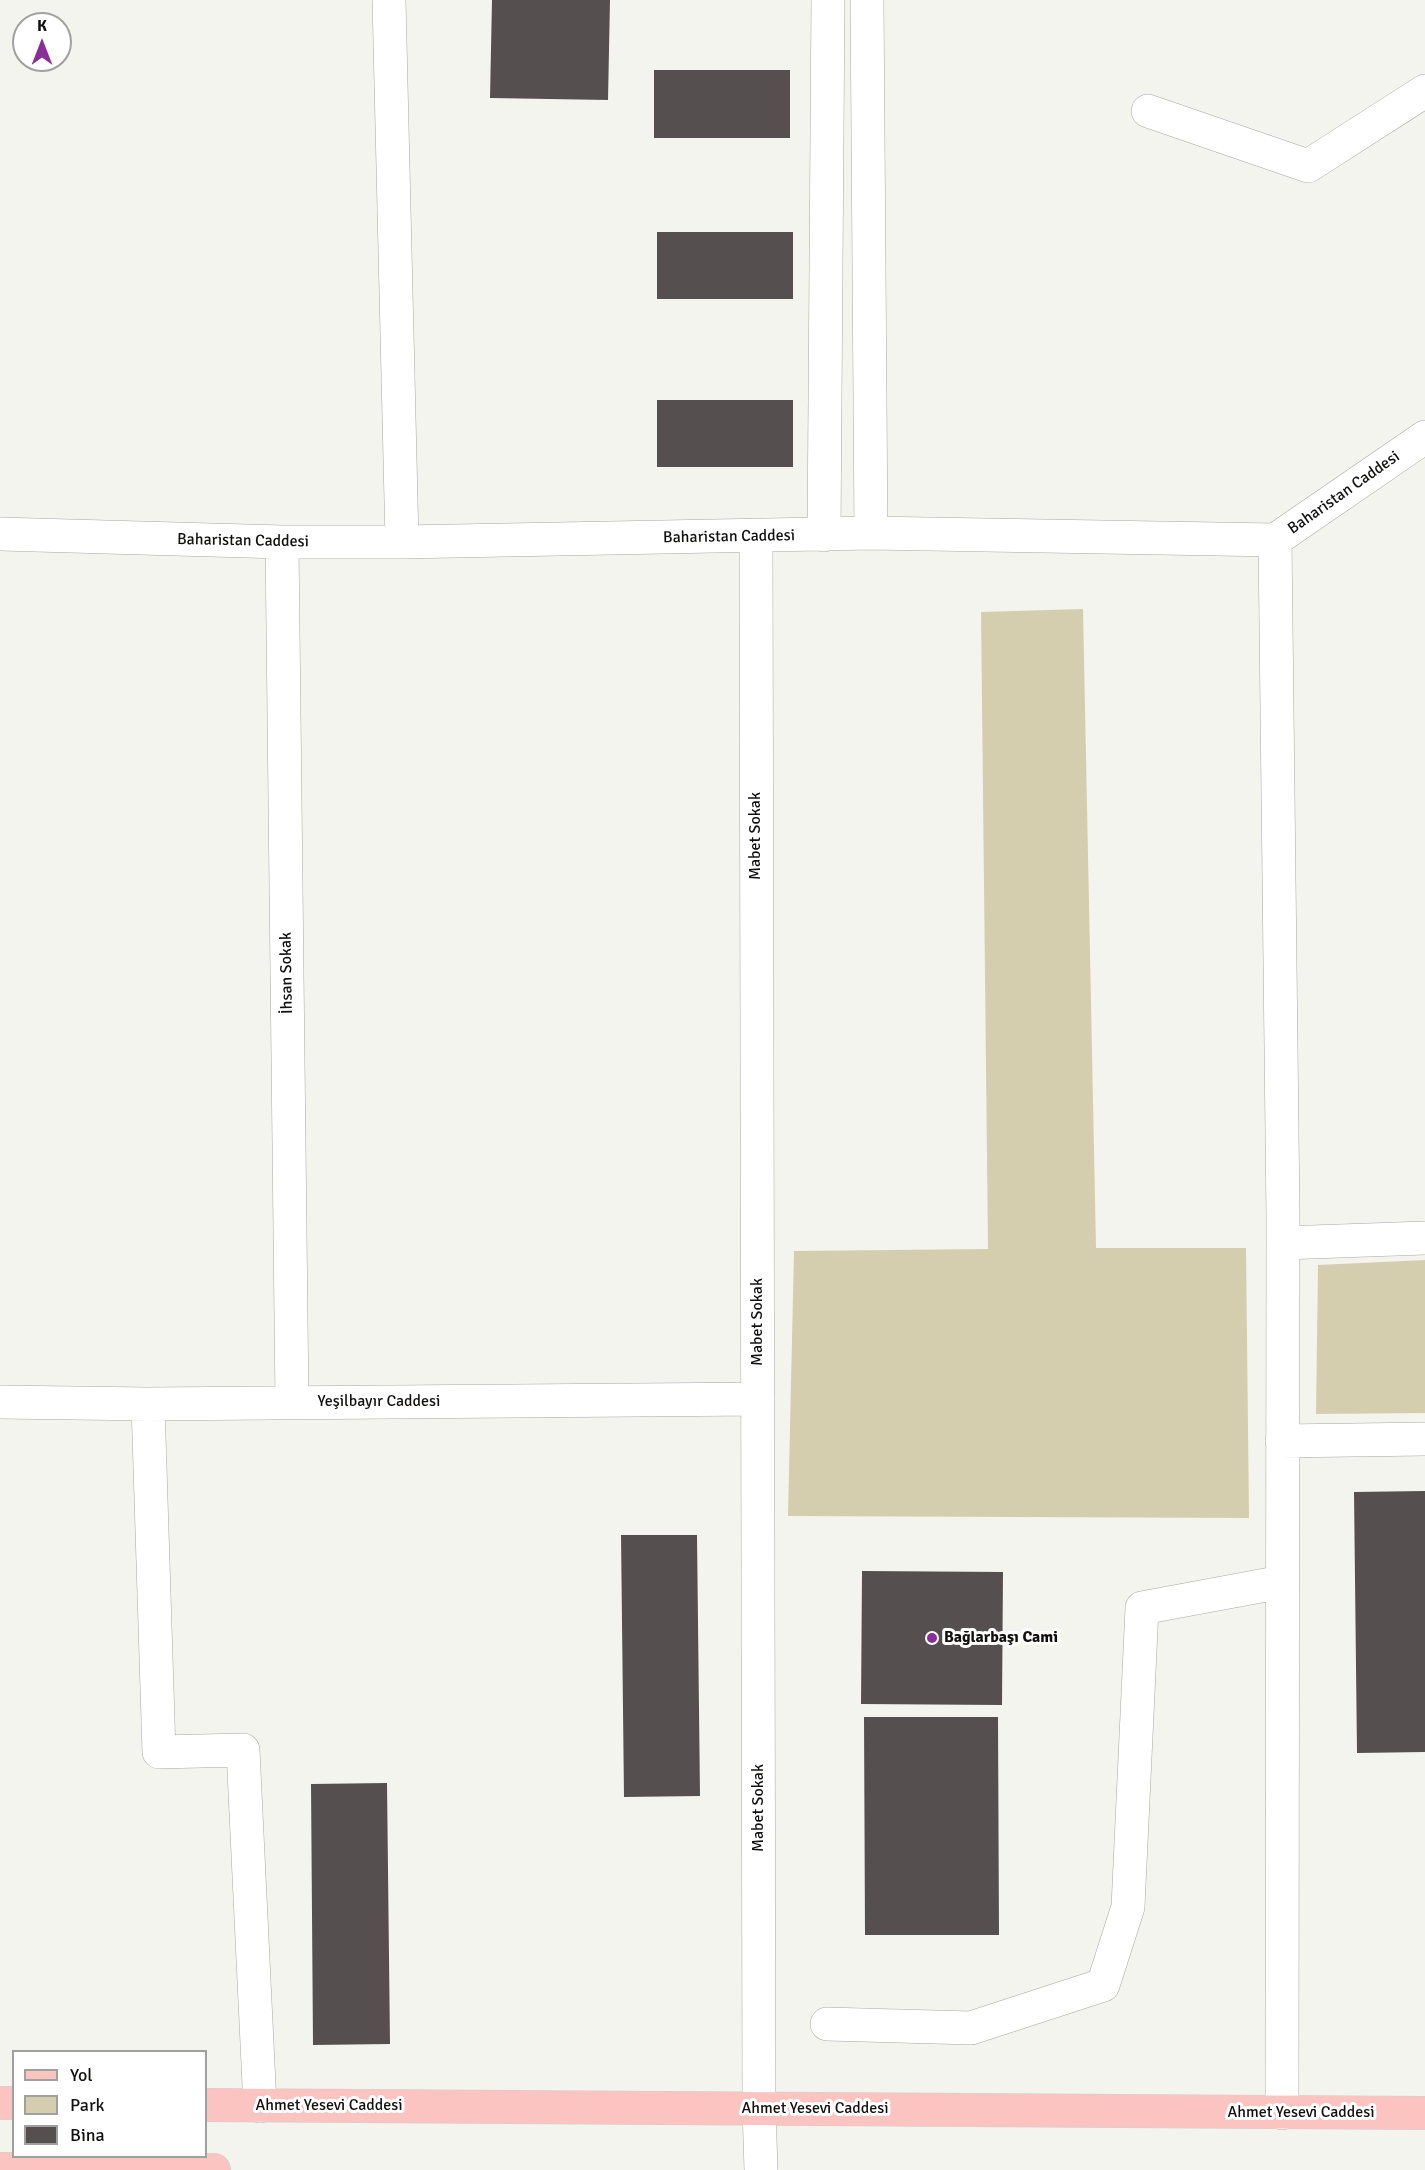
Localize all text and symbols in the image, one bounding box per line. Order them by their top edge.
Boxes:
north arrow [12,12,72,72]
text: K [37,16,47,36]
street label: Baharistan Caddesi [1284,447,1404,539]
street label: Baharistan Caddesi [663,526,795,548]
street label: Baharistan Caddesi [177,530,309,552]
street label: Mabet Sokak [746,792,766,880]
street label: İhsan Sokak [277,932,297,1014]
street label: Mabet Sokak [748,1278,768,1366]
street label: Yeşilbayır Caddesi [318,1392,440,1412]
place label: Bağlarbaşı Cami [944,1628,1058,1648]
marker: Bağlarbaşı Cami [925,1631,939,1645]
street label: Mabet Sokak [749,1764,769,1852]
legend [12,2050,207,2158]
text: Yol [70,2064,93,2086]
text: Park [70,2094,105,2116]
street label: Ahmet Yesevi Caddesi [255,2096,403,2116]
street label: Ahmet Yesevi Caddesi [741,2099,889,2119]
street label: Ahmet Yesevi Caddesi [1227,2103,1375,2123]
text: Bina [70,2124,105,2146]

